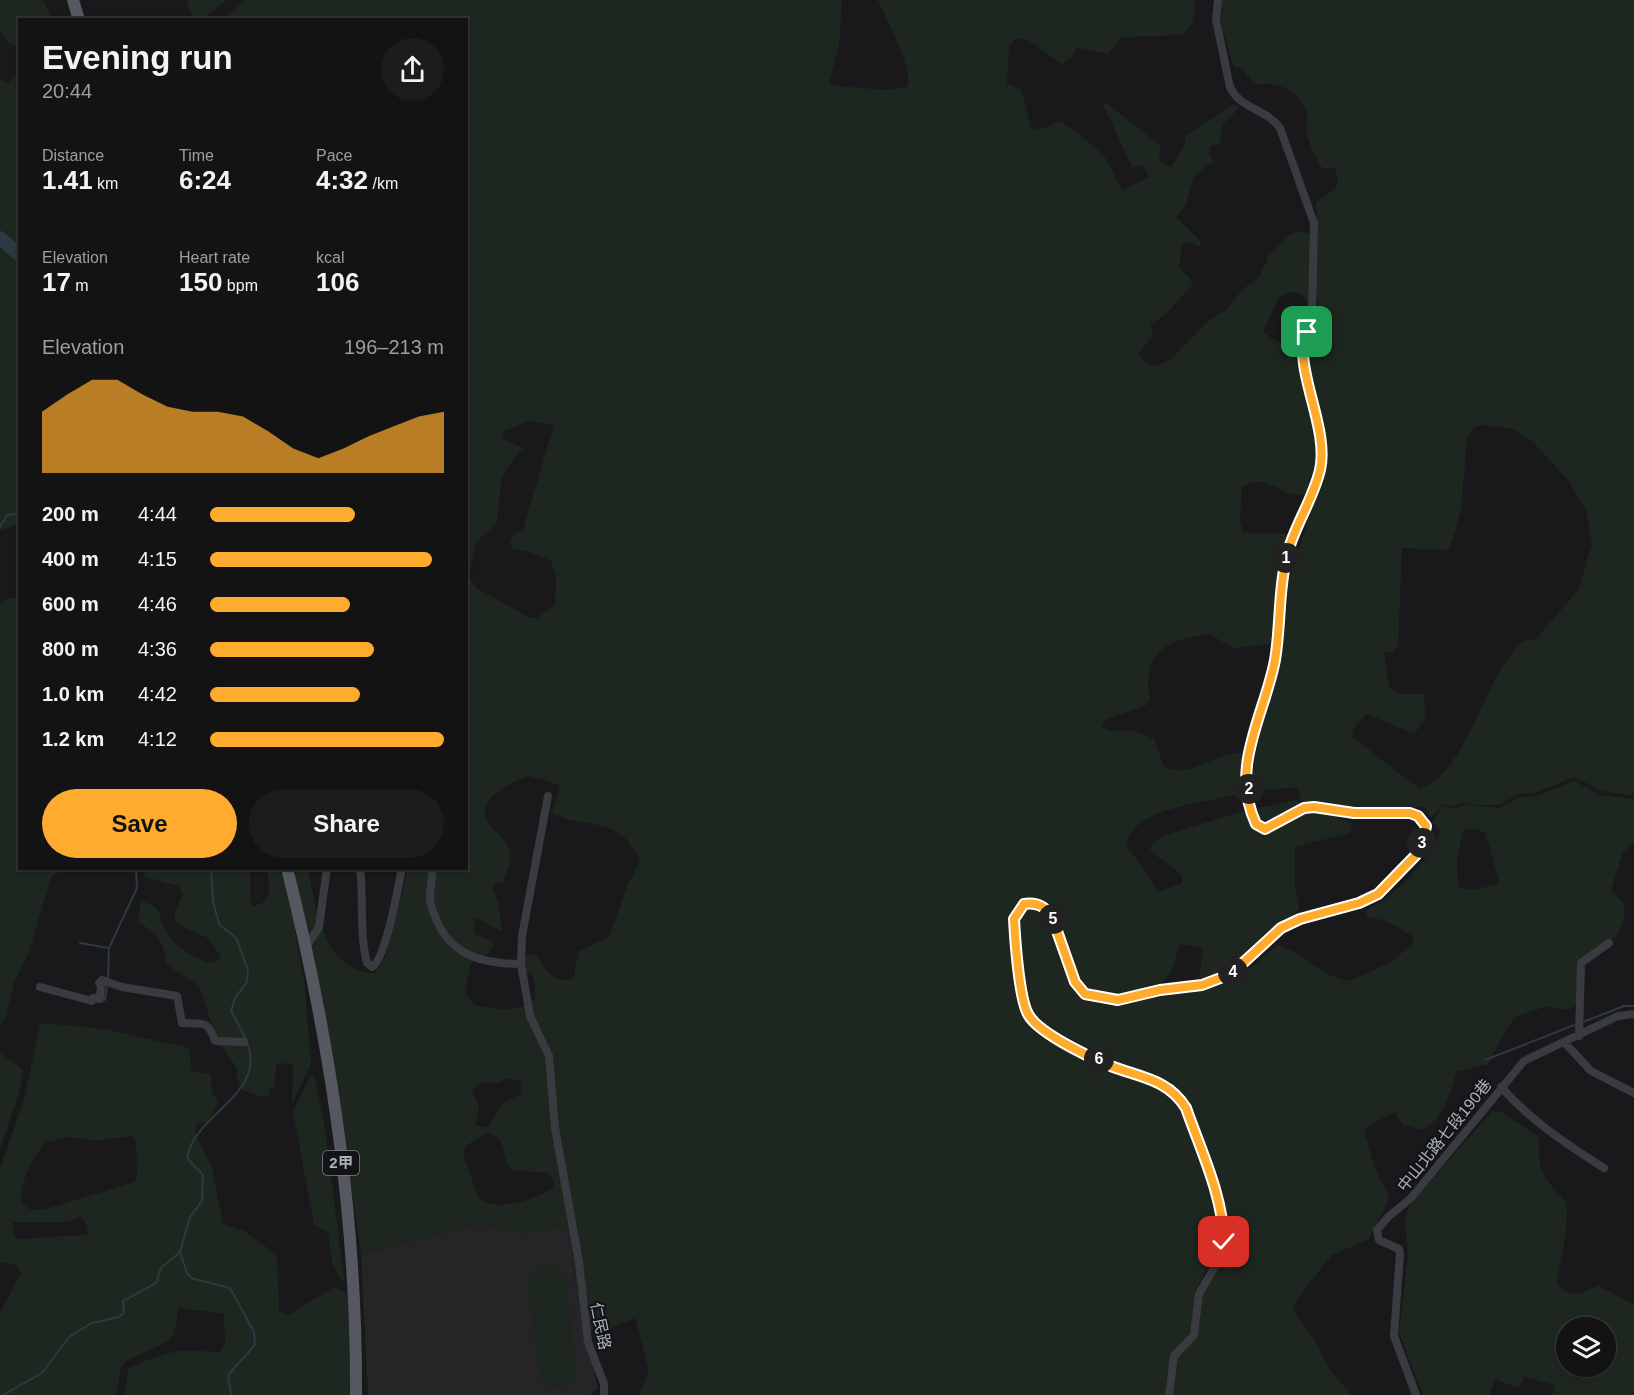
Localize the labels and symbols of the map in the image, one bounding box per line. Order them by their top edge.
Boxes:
pin [1281,306,1332,357]
pin: 1 [1271,543,1301,573]
pin: 2 [1234,774,1264,804]
pin: 3 [1407,828,1437,858]
pin: 5 [1038,904,1068,934]
pin: 4 [1218,957,1248,987]
pin: 6 [1084,1044,1114,1074]
street label: 中山北路七段190巷 [1394,1076,1495,1195]
road number: 2甲 [323,1151,359,1175]
pin [1198,1216,1249,1267]
street label: 仁民路 [587,1301,614,1351]

